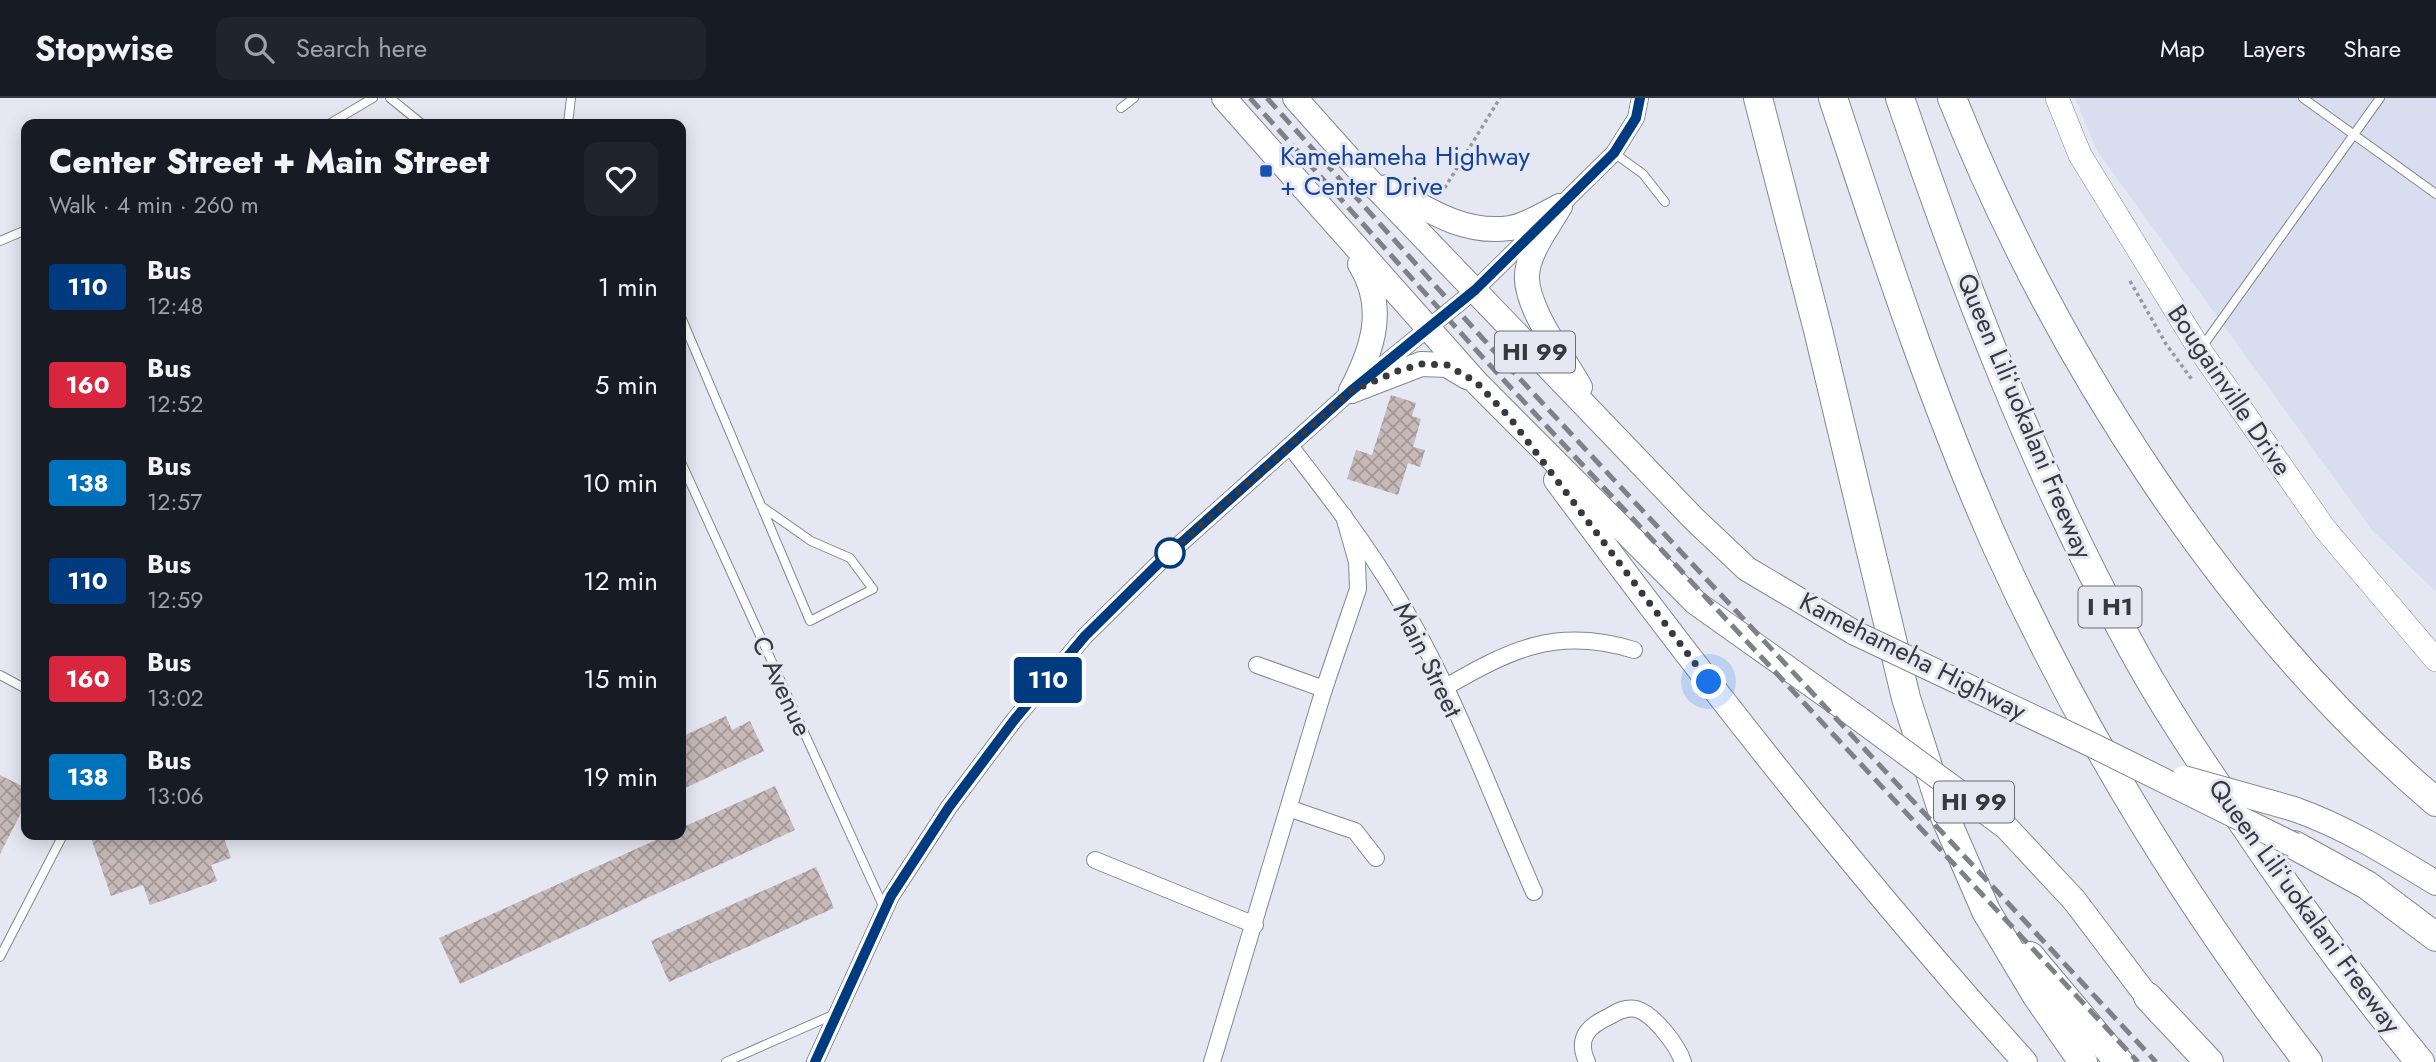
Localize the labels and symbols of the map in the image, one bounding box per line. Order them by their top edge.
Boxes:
place label: Kamehameha Highway + Center Drive [1280,137,1530,205]
marker: Kamehameha Highway + Center Drive [1258,163,1274,179]
street label: Queen Liliʻuokalani Freeway [1948,267,2103,565]
street label: Bougainville Drive [2159,297,2301,483]
road number: HI 99 [1495,331,1575,372]
unlabelled marker [1155,538,1185,568]
street label: Kamehameha Highway [1793,582,2033,730]
road number: I H1 [2078,586,2142,628]
street label: Main Street [1384,596,1473,725]
street label: C Avenue [742,630,822,742]
line badge: 110 [1008,657,1088,703]
your location [1691,664,1726,699]
street label: Queen Liliʻuokalani Freeway [2199,771,2411,1042]
road number: HI 99 [1934,782,2014,822]

